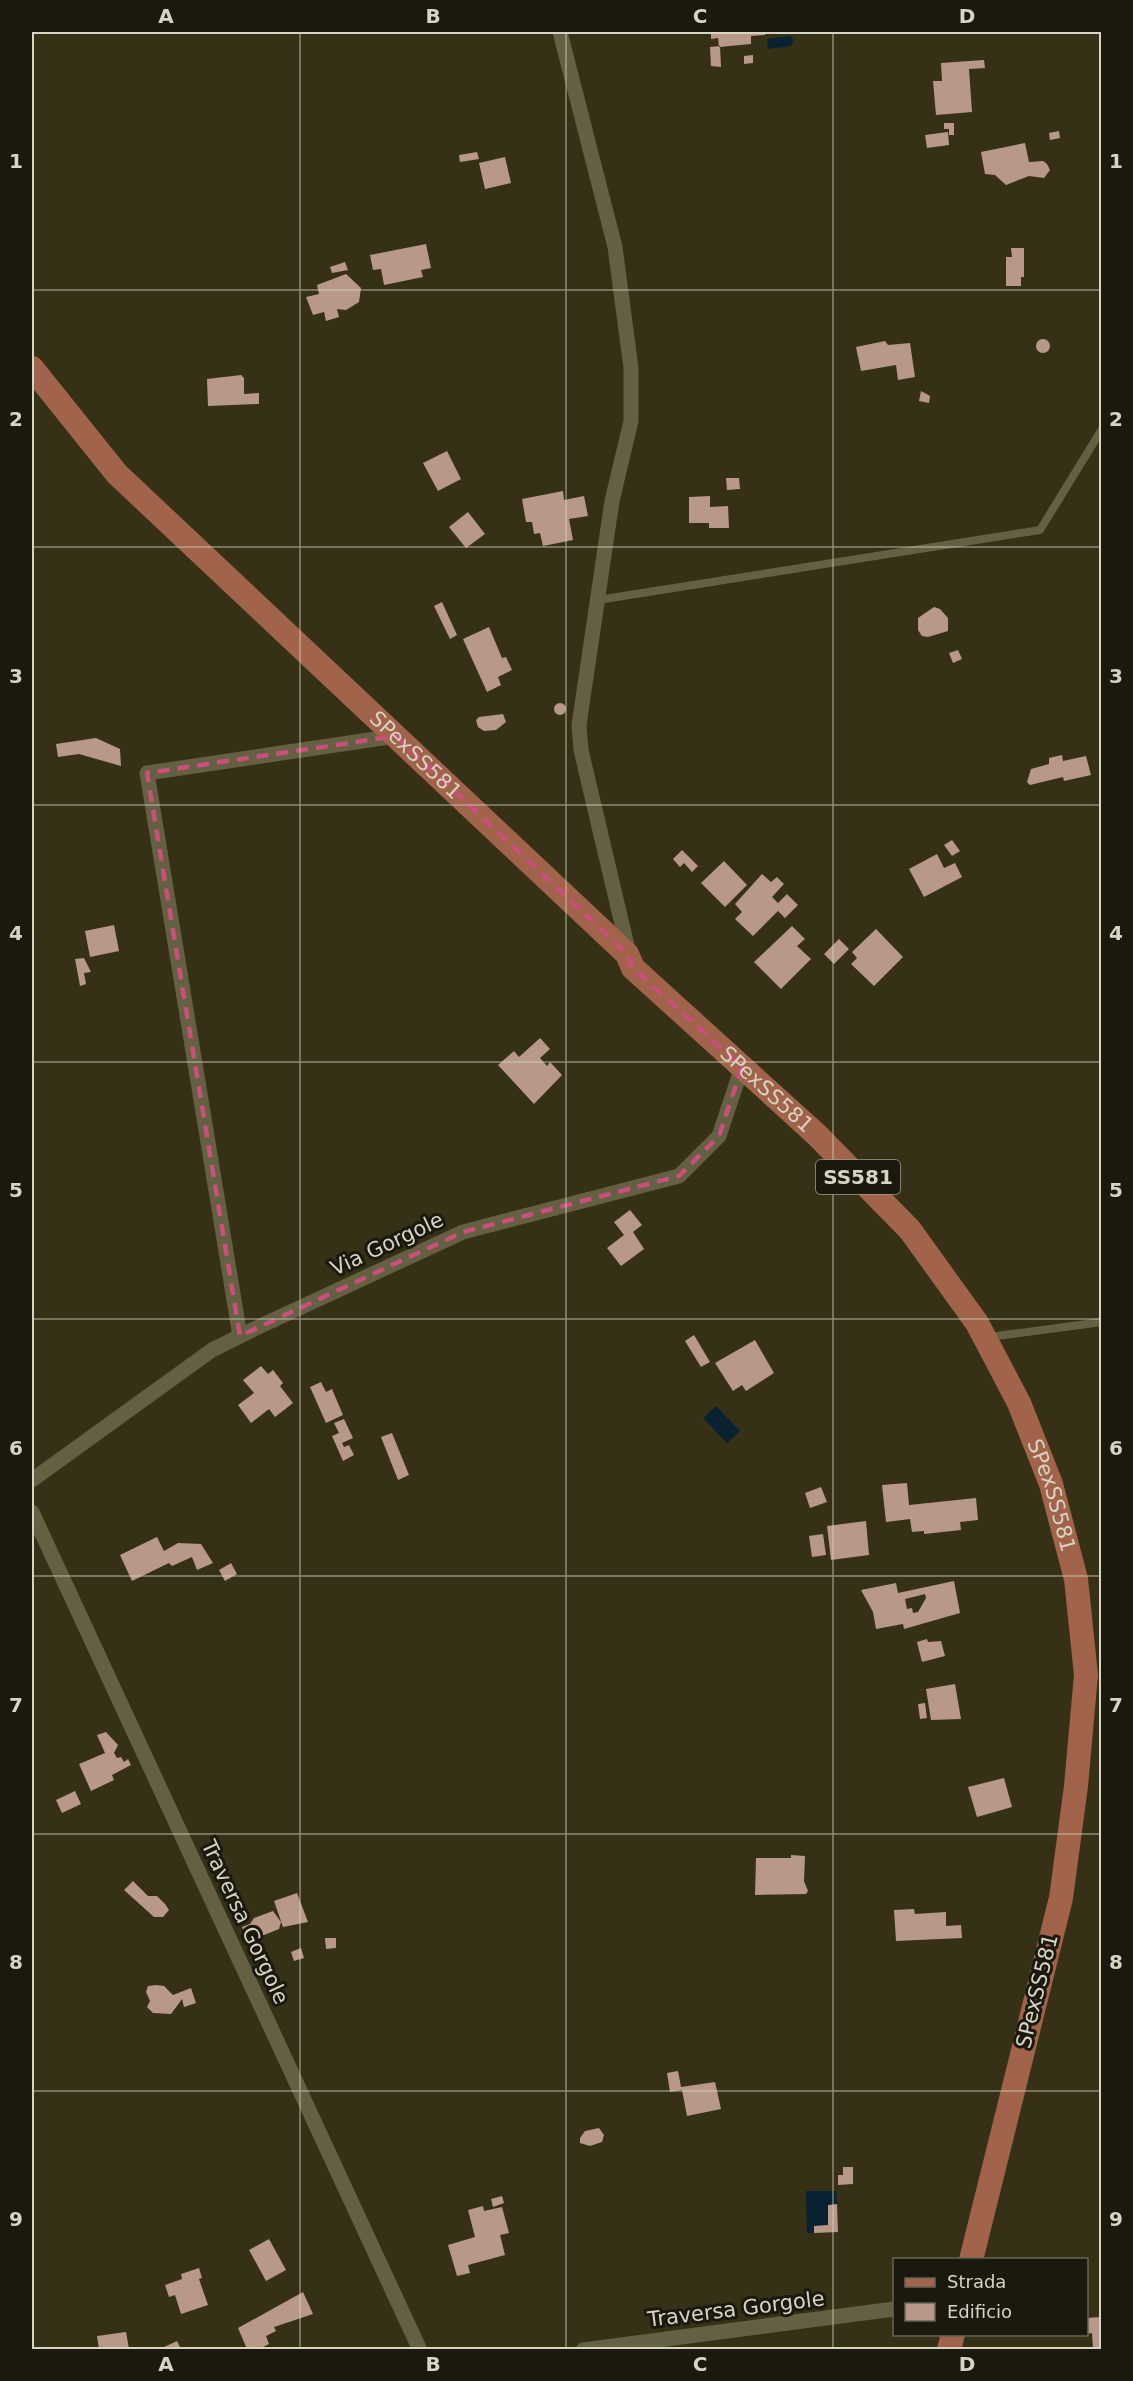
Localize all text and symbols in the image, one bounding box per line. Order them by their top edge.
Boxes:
text: A [158,4,174,28]
text: B [425,4,441,28]
text: C [693,4,707,28]
text: D [959,4,975,28]
text: 1 [9,149,23,173]
text: 1 [1109,149,1123,173]
text: 2 [9,407,23,431]
text: 2 [1109,407,1123,431]
text: 3 [9,664,23,688]
text: 3 [1109,664,1123,688]
street label: SPexSS581 [365,706,467,804]
text: 4 [9,921,23,945]
text: 4 [1109,921,1123,945]
street label: SPexSS581 [715,1041,818,1138]
road number: SS581 [816,1160,900,1194]
text: 5 [9,1178,23,1202]
text: 5 [1109,1178,1123,1202]
street label: Via Gorgole [327,1207,447,1281]
street label: SPexSS581 [1022,1435,1080,1554]
text: 6 [9,1436,23,1460]
text: 6 [1109,1436,1123,1460]
text: 7 [9,1693,23,1717]
text: 7 [1109,1693,1123,1717]
street label: Traversa Gorgole [196,1835,293,2008]
street label: SPexSS581 [1011,1931,1063,2051]
text: 8 [9,1950,23,1974]
text: 8 [1109,1950,1123,1974]
text: 9 [9,2207,23,2231]
text: 9 [1109,2207,1123,2231]
legend [893,2258,1088,2336]
text: Strada [947,2271,1006,2292]
street label: Traversa Gorgole [645,2286,826,2332]
text: Edificio [947,2301,1012,2322]
text: A [158,2352,174,2376]
text: B [425,2352,441,2376]
text: C [693,2352,707,2376]
text: D [959,2352,975,2376]

